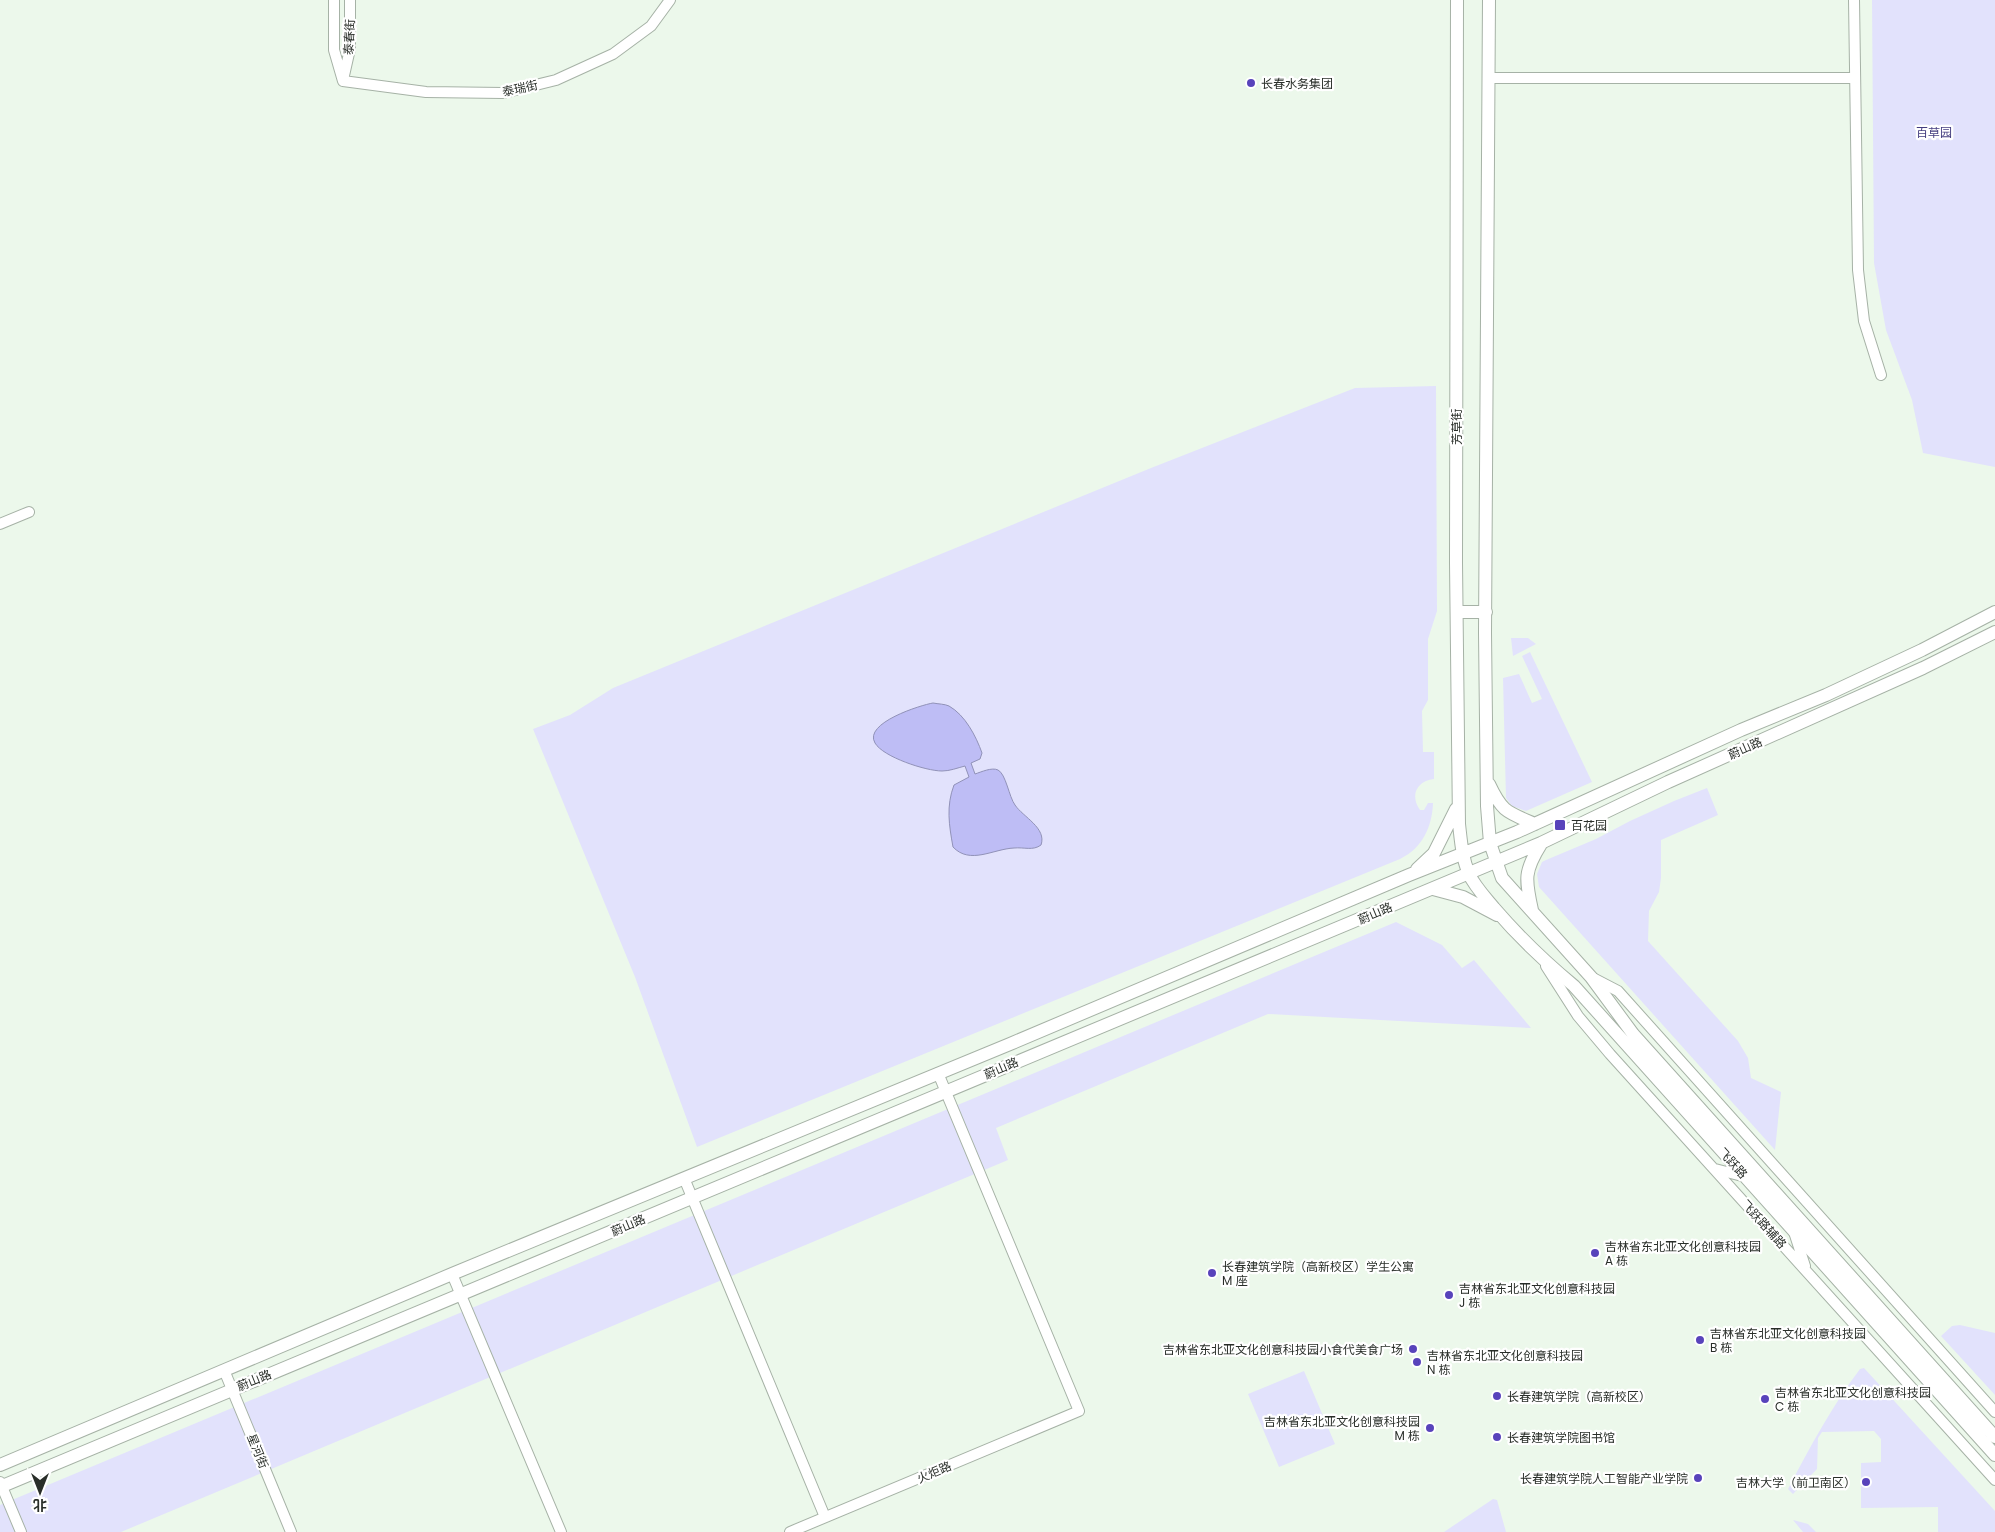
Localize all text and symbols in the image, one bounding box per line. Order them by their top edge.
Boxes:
street label: 泰春街 [340,19,358,55]
place label: 长春水务集团 [1261,75,1333,92]
street label: 泰瑞街 [501,76,539,100]
marker: 长春水务集团 [1245,77,1257,89]
park label: 百草园 [1916,124,1952,141]
street label: 芳草街 [1448,409,1465,445]
street label: 蔚山路 [1725,733,1765,763]
place label: 百花园 [1571,817,1607,834]
marker: 百花园 [1553,818,1567,832]
street label: 蔚山路 [1355,898,1395,928]
street label: 蔚山路 [981,1053,1021,1083]
street label: 飞跃路 [1715,1144,1751,1182]
street label: 飞跃路辅路 [1738,1196,1790,1252]
street label: 蔚山路 [608,1210,648,1240]
place label: 吉林省东北亚文化创意科技园 A 栋 [1605,1238,1761,1269]
marker: 吉林省东北亚文化创意科技园 A 栋 [1589,1247,1601,1259]
place label: 长春建筑学院（高新校区）学生公寓 M 座 [1222,1258,1414,1289]
marker: 长春建筑学院（高新校区）学生公寓 M 座 [1206,1267,1218,1279]
place label: 吉林省东北亚文化创意科技园 J 栋 [1459,1280,1615,1311]
marker: 吉林省东北亚文化创意科技园 J 栋 [1443,1289,1455,1301]
place label: 吉林省东北亚文化创意科技园 B 栋 [1710,1325,1866,1356]
marker: 吉林省东北亚文化创意科技园 B 栋 [1694,1334,1706,1346]
place label: 吉林省东北亚文化创意科技园小食代美食广场 [1163,1341,1403,1358]
marker: 吉林省东北亚文化创意科技园小食代美食广场 [1407,1343,1419,1355]
place label: 吉林省东北亚文化创意科技园 N 栋 [1427,1347,1583,1378]
marker: 吉林省东北亚文化创意科技园 N 栋 [1411,1356,1423,1368]
street label: 蔚山路 [234,1365,274,1395]
place label: 吉林省东北亚文化创意科技园 C 栋 [1775,1384,1931,1415]
place label: 长春建筑学院（高新校区） [1507,1388,1651,1405]
marker: 长春建筑学院（高新校区） [1491,1390,1503,1402]
marker: 吉林省东北亚文化创意科技园 C 栋 [1759,1393,1771,1405]
place label: 吉林省东北亚文化创意科技园 M 栋 [1264,1413,1420,1444]
marker: 吉林省东北亚文化创意科技园 M 栋 [1424,1422,1436,1434]
place label: 长春建筑学院图书馆 [1507,1429,1615,1446]
street label: 星河街 [243,1431,273,1471]
marker: 长春建筑学院图书馆 [1491,1431,1503,1443]
street label: 火炬路 [914,1457,954,1487]
north arrow [15,1467,65,1517]
place label: 长春建筑学院人工智能产业学院 [1520,1470,1688,1487]
marker: 长春建筑学院人工智能产业学院 [1692,1472,1704,1484]
place label: 吉林大学（前卫南区） [1736,1474,1856,1491]
marker: 吉林大学（前卫南区） [1860,1476,1872,1488]
text: 北 [33,1495,47,1515]

